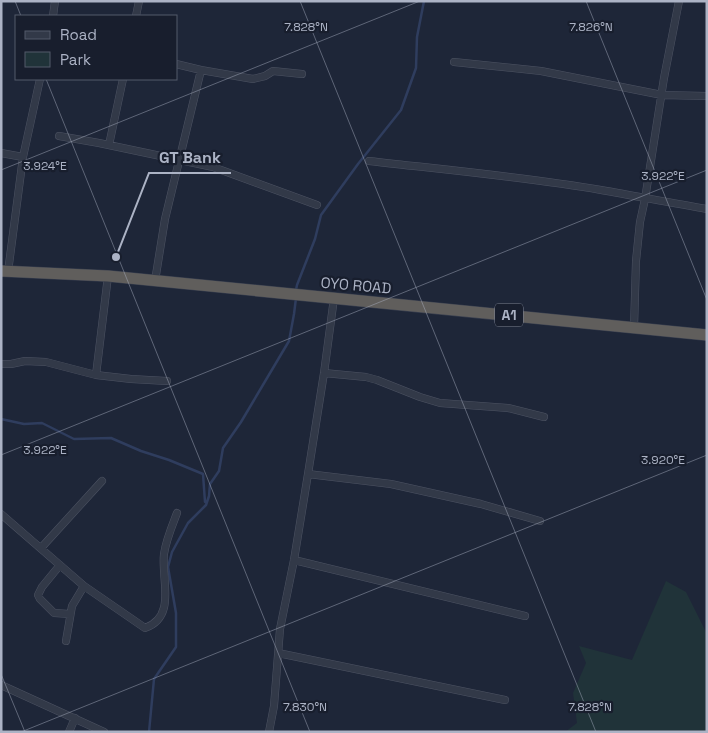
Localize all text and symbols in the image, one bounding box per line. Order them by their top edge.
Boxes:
legend [15,15,178,80]
text: 7.828°N [284,19,328,35]
text: 7.826°N [569,19,613,35]
text: Road [60,25,97,44]
text: Park [60,50,91,69]
callout: GT Bank [149,142,231,173]
text: GT Bank [159,147,221,168]
text: 3.924°E [23,158,67,174]
text: 3.922°E [641,168,685,184]
street label: OYO ROAD [320,272,392,298]
road number: A1 [495,304,523,326]
text: 3.922°E [23,442,67,458]
text: 3.920°E [641,452,685,468]
text: 7.830°N [283,699,327,715]
text: 7.828°N [568,699,612,715]

